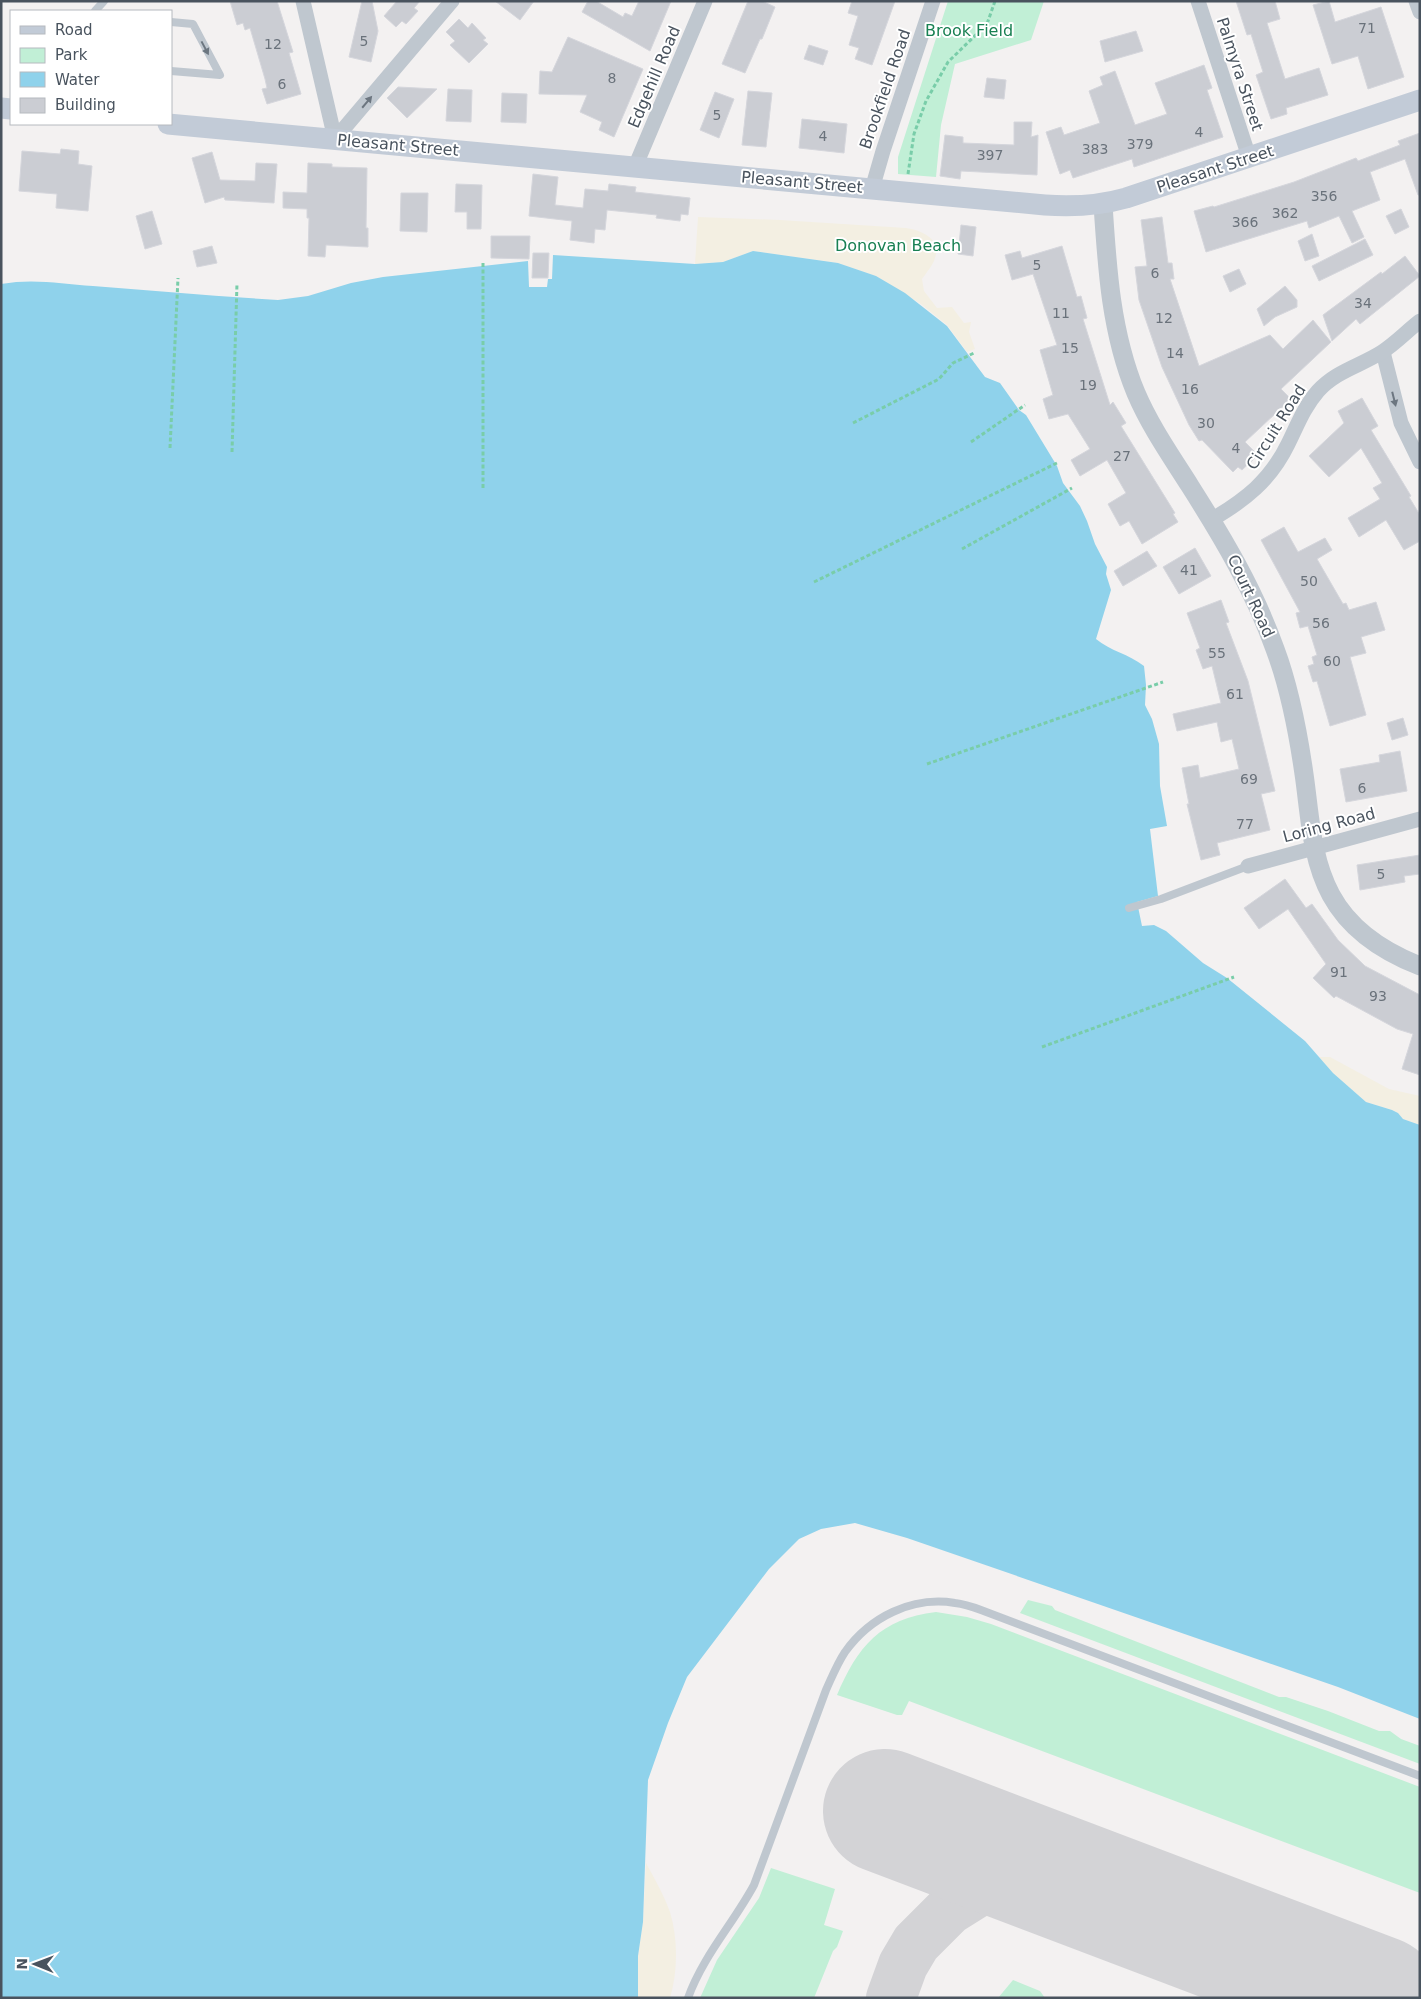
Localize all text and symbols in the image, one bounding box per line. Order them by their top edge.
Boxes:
legend [10,10,172,125]
street label: Palmyra Street [1213,15,1267,133]
house number: 71 [1358,20,1376,36]
text: Road [55,21,93,39]
park label: Brook Field [925,21,1013,40]
street label: Edgehill Road [624,23,684,131]
street label: Brookfield Road [856,26,914,152]
house number: 5 [360,33,368,49]
house number: 12 [264,36,282,52]
one-way arrow [201,41,209,55]
text: Park [55,46,88,64]
house number: 8 [608,70,616,86]
text: Water [55,71,100,89]
house number: 6 [278,76,287,92]
text: Building [55,96,116,114]
one-way arrow [361,96,372,108]
house number: 5 [713,107,721,123]
house number: 4 [1195,124,1204,140]
house number: 4 [819,128,828,144]
street label: Pleasant Street [336,130,460,160]
house number: 379 [1127,136,1153,152]
house number: 383 [1082,141,1108,157]
street label: Pleasant Street [1154,141,1276,197]
house number: 397 [977,147,1003,163]
street label: Pleasant Street [740,167,864,197]
house number: 356 [1311,188,1337,204]
house number: 362 [1272,205,1298,221]
house number: 366 [1232,214,1258,230]
park label: Donovan Beach [835,236,961,255]
house number: 5 [1033,257,1041,273]
house number: 6 [1151,265,1160,281]
house number: 34 [1354,295,1372,311]
house number: 11 [1052,305,1070,321]
house number: 12 [1155,310,1173,326]
house number: 15 [1061,340,1079,356]
house number: 14 [1166,345,1184,361]
house number: 19 [1079,377,1097,393]
house number: 16 [1181,381,1199,397]
street label: Circuit Road [1242,381,1310,473]
one-way arrow [1390,392,1398,407]
house number: 30 [1197,415,1215,431]
house number: 4 [1232,440,1241,456]
house number: 27 [1113,448,1131,464]
street label: Court Road [1224,552,1278,640]
house number: 41 [1180,562,1198,578]
house number: 50 [1300,573,1318,589]
house number: 56 [1312,615,1330,631]
house number: 55 [1208,645,1226,661]
house number: 60 [1323,653,1341,669]
house number: 61 [1226,686,1244,702]
house number: 69 [1240,771,1258,787]
house number: 6 [1358,780,1367,796]
street label: Loring Road [1281,804,1377,846]
house number: 77 [1236,816,1254,832]
house number: 5 [1377,866,1385,882]
house number: 91 [1330,964,1348,980]
house number: 93 [1369,988,1387,1004]
north arrow [10,1939,60,1989]
text: N [14,1958,30,1970]

